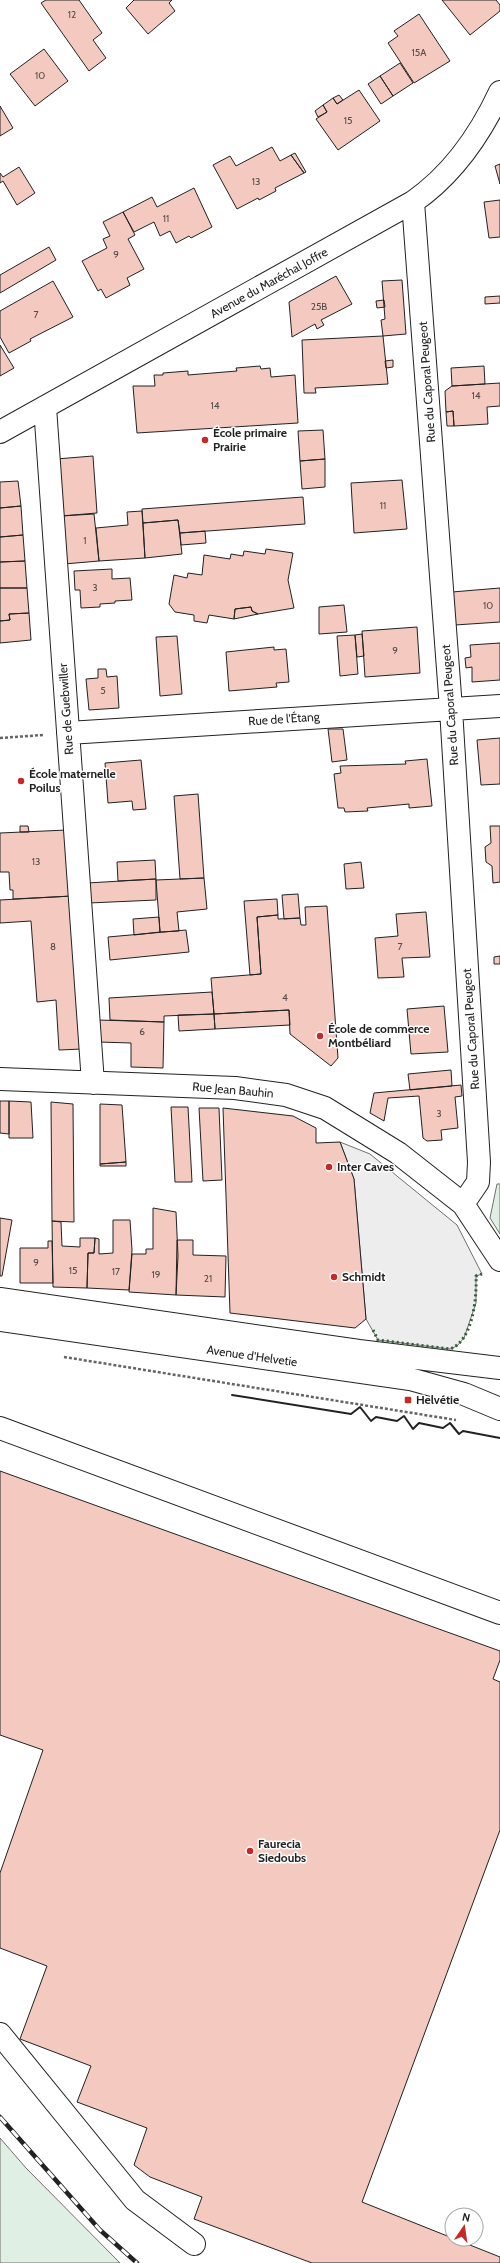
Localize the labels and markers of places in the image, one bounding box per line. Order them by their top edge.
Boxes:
place label: École primaire Prairie [213,425,287,454]
marker: École primaire Prairie [200,435,210,445]
place label: École maternelle Poilus [29,766,116,795]
marker: École maternelle Poilus [16,776,26,786]
place label: École de commerce Montbéliard [328,1021,429,1050]
marker: École de commerce Montbéliard [315,1031,325,1041]
place label: Inter Caves [337,1159,394,1174]
marker: Inter Caves [324,1162,334,1172]
place label: Schmidt [342,1269,385,1284]
marker: Schmidt [329,1272,339,1282]
place label: Helvétie [416,1392,459,1407]
marker: Helvétie [403,1395,413,1405]
place label: Faurecia Siedoubs [258,1836,306,1865]
marker: Faurecia Siedoubs [245,1846,255,1856]

